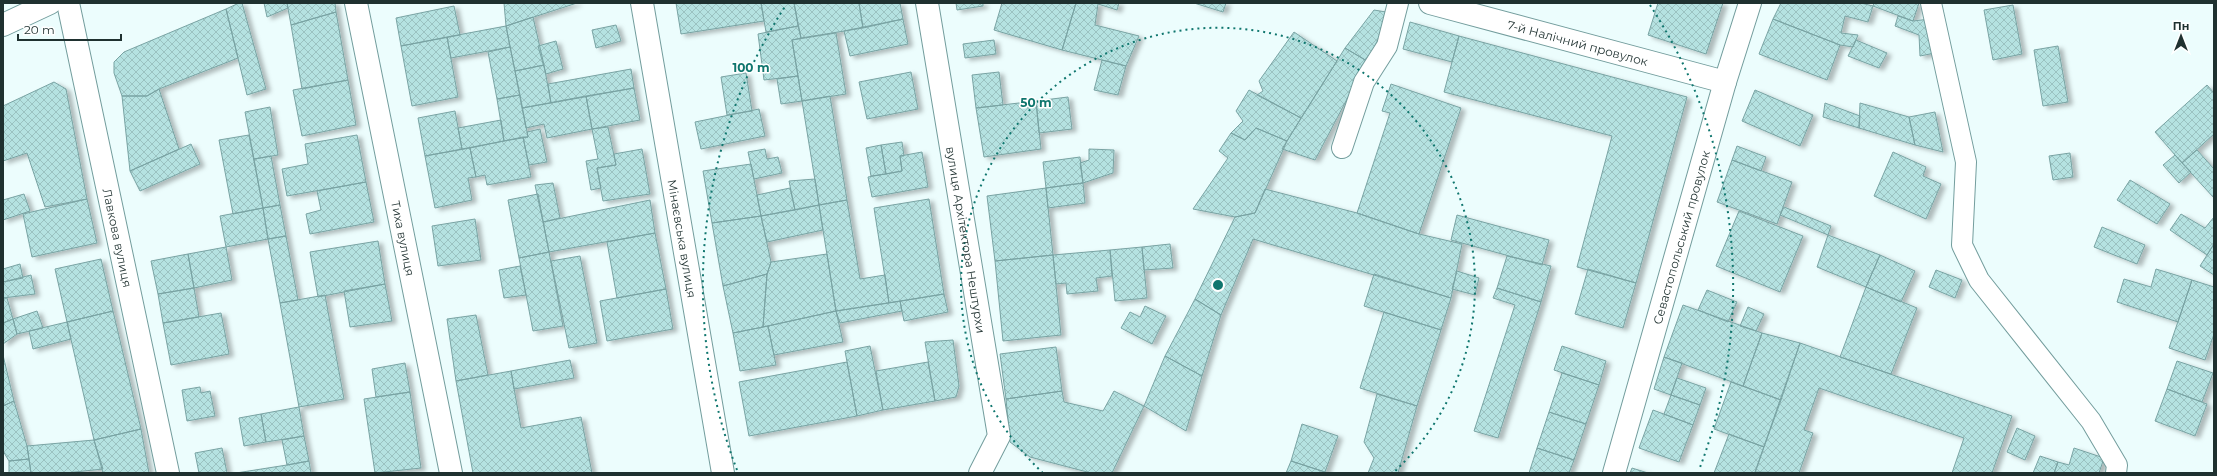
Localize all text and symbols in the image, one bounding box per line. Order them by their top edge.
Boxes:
scale bar [18,16,121,42]
north arrow [2161,16,2201,56]
street label: 7-й Налічний провулок [1506,17,1650,69]
text: Пн [2173,19,2189,33]
text: 20 m [24,22,55,37]
text: 100 m [733,60,769,75]
text: 50 m [1020,95,1052,110]
street label: вулиця Архітектора Нештурхи [943,145,989,334]
street label: Севастопольський провулок [1649,149,1713,326]
street label: Мінаєвська вулиця [665,178,700,299]
street label: Лавкова вулиця [100,187,136,289]
street label: Тиха вулиця [389,199,418,277]
centre of rings [1211,278,1225,292]

